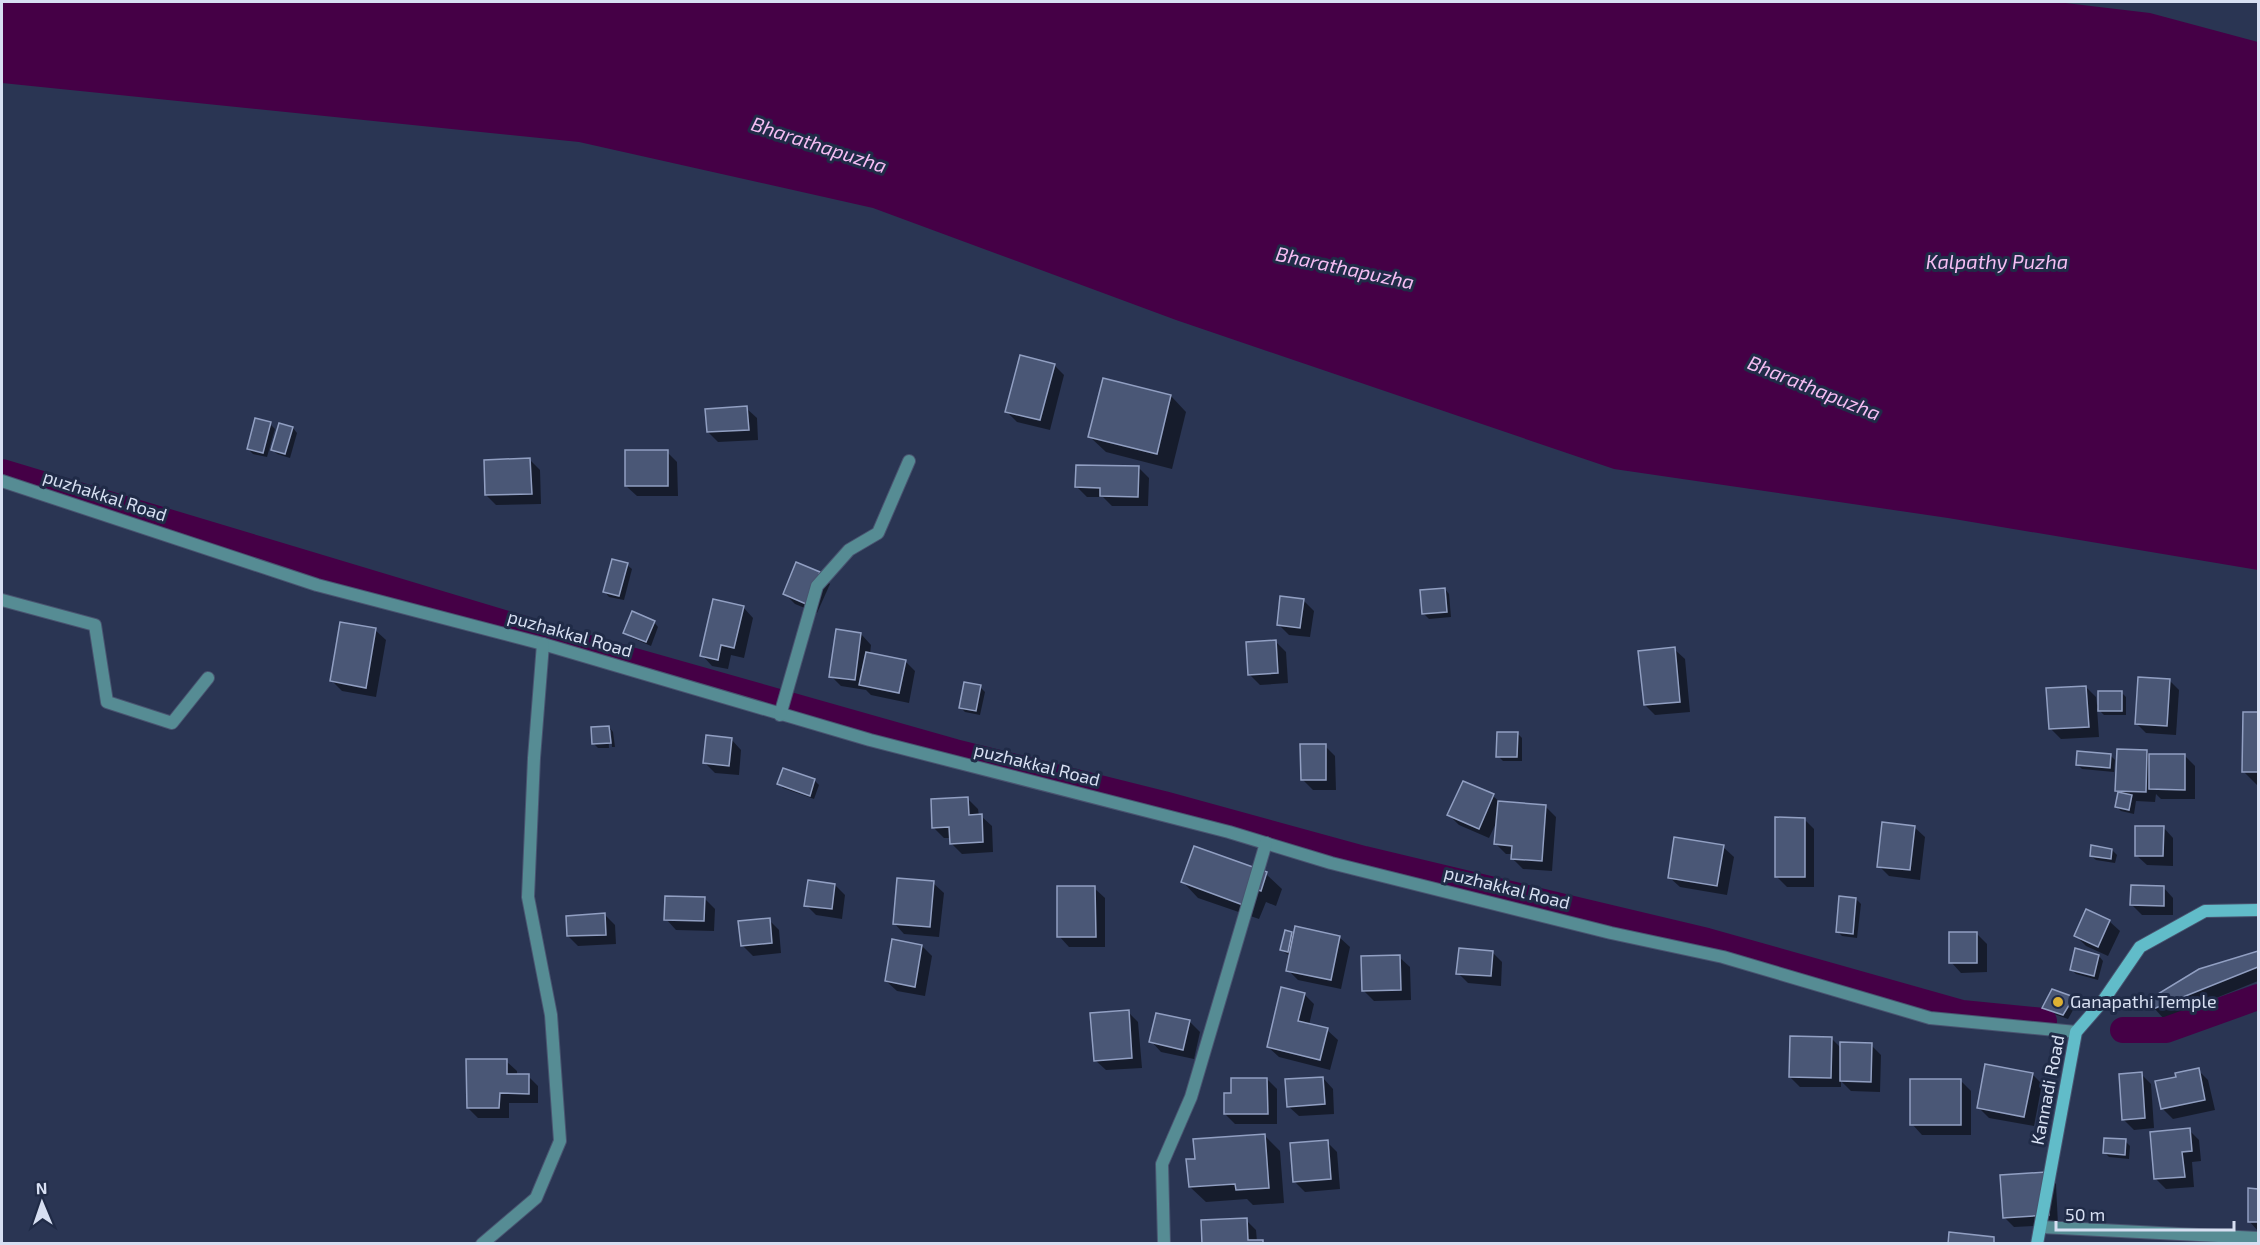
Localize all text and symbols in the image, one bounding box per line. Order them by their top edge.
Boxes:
water label: Bharathapuzha [748,111,890,177]
water label: Bharathapuzha [1274,241,1417,293]
water label: Kalpathy Puzha [1926,249,2068,274]
water label: Bharathapuzha [1744,350,1884,425]
street label: puzhakkal Road [41,465,170,525]
street label: puzhakkal Road [505,605,635,661]
street label: puzhakkal Road [972,738,1102,790]
street label: puzhakkal Road [1442,861,1572,913]
place label: Ganapathi Temple [2070,990,2217,1012]
marker: Ganapathi Temple [2051,995,2065,1009]
street label: Kannadi Road [2026,1033,2068,1147]
north arrow [12,1173,72,1233]
text: N [35,1178,48,1197]
scale bar [2056,1194,2234,1232]
text: 50 m [2065,1203,2105,1225]

